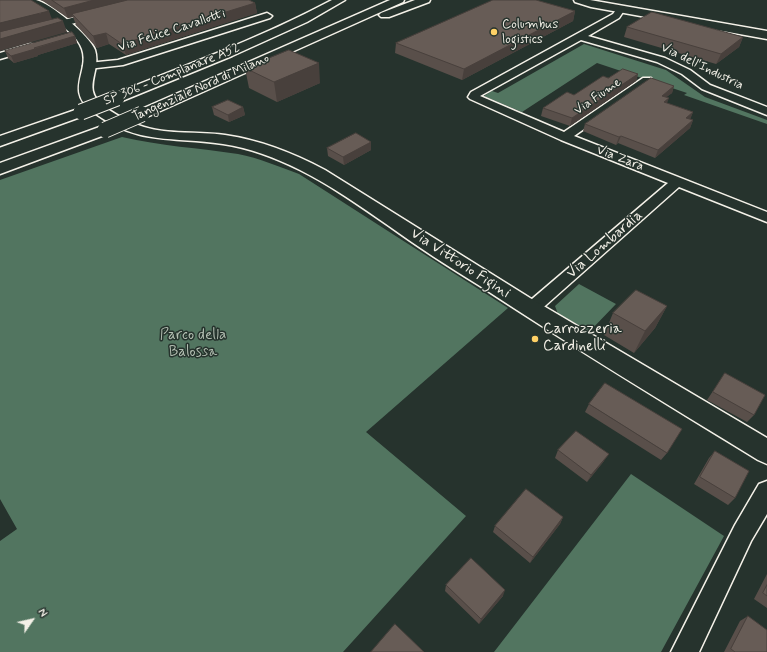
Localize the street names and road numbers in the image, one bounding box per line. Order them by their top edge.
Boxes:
street label: Via Felice Cavallotti [116,6,228,56]
street label: Via dell'Industria [658,40,746,94]
street label: SP 306 - Complanare A52 [102,41,242,109]
street label: Tangenziale Nord di Milano [130,51,272,125]
street label: Via Fiume [571,75,625,119]
street label: Via Zara [594,143,646,175]
street label: Via Lombardia [563,207,647,283]
street label: Via Vittorio Figini [407,225,513,303]

